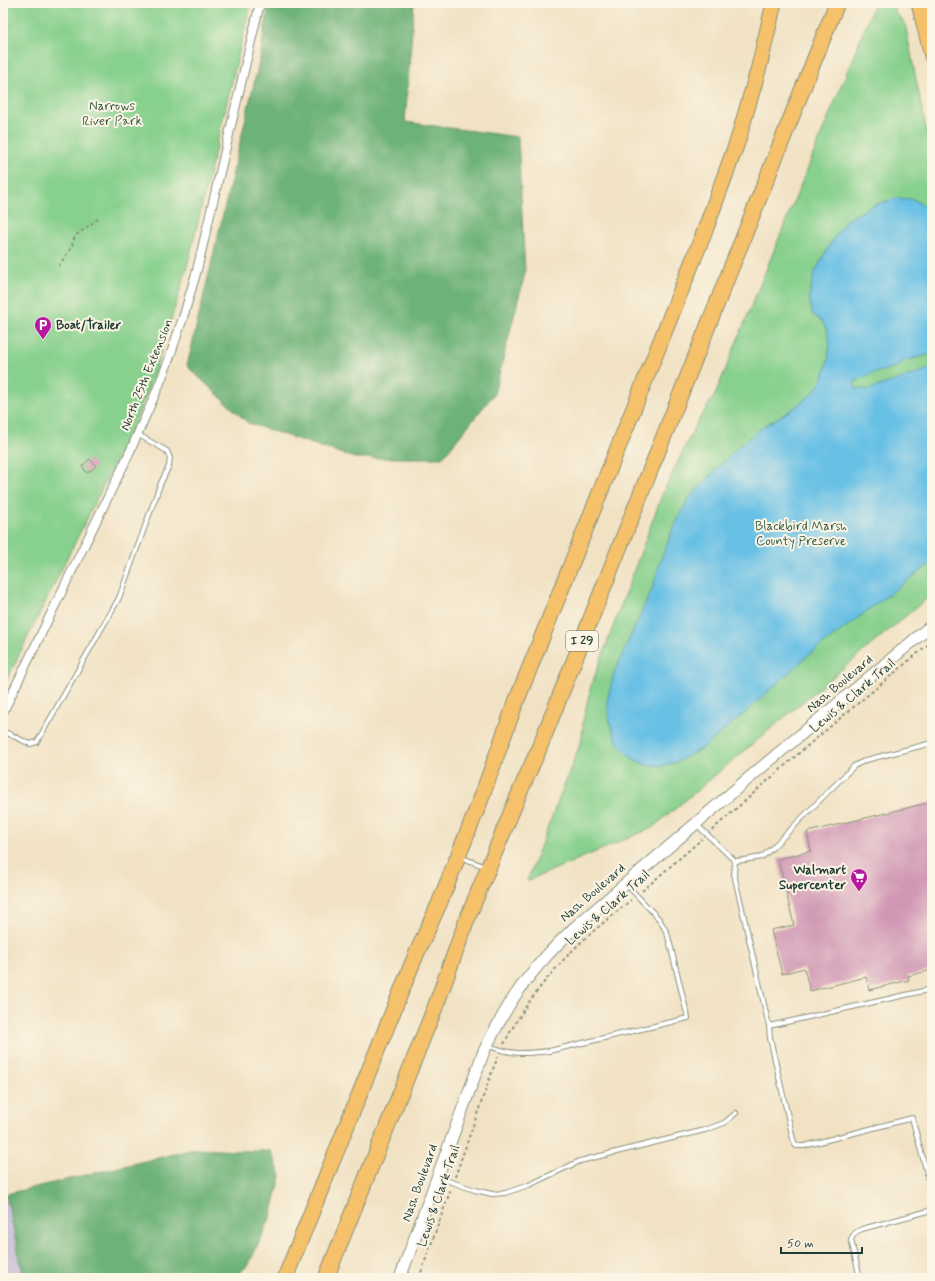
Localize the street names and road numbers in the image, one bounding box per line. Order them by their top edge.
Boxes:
street label: North 25th Extension [117,317,177,433]
road number: I 29 [566,631,598,651]
street label: Nash Boulevard [803,651,877,717]
street label: Lewis & Clark Trail [807,655,899,737]
street label: Nash Boulevard [557,860,629,926]
street label: Lewis & Clark Trail [562,867,654,949]
street label: Nash Boulevard [398,1142,442,1224]
street label: Lewis & Clark Trail [414,1143,464,1249]

